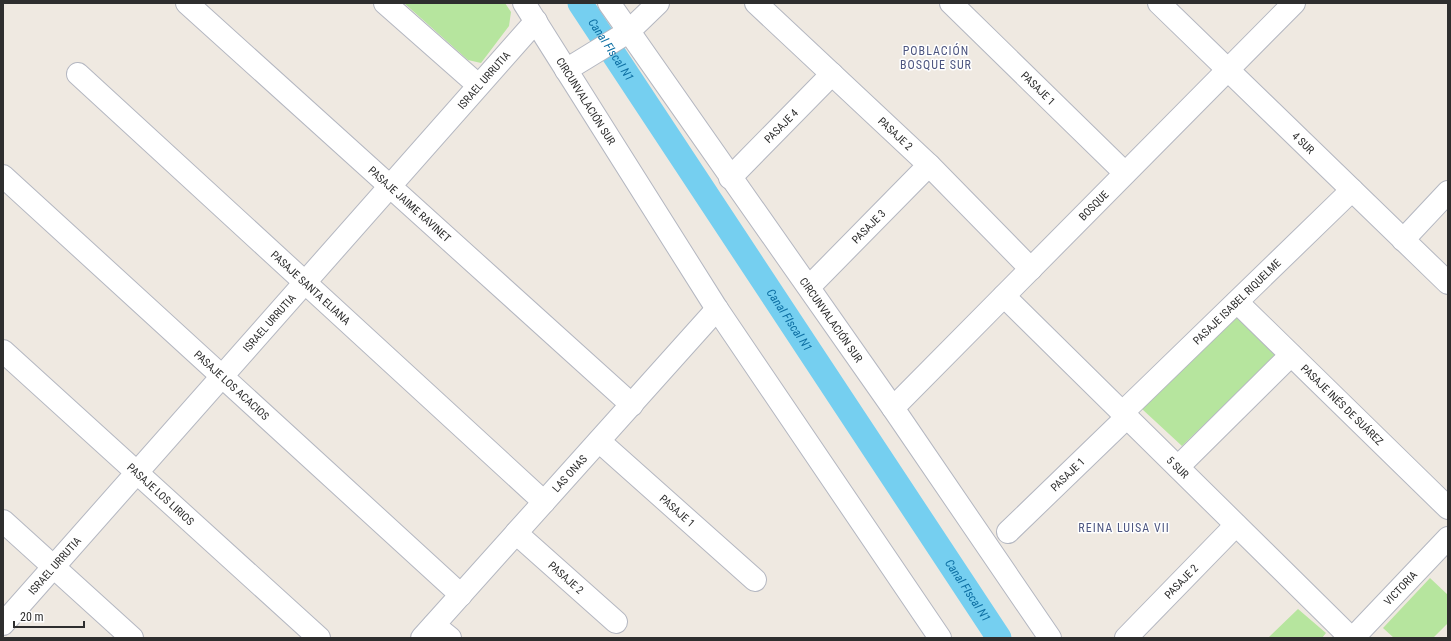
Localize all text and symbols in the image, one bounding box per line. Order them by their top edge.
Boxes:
water label: Canal FIscal N1 [585,16,637,84]
district label: POBLACIÓN BOSQUE SUR [900,43,972,72]
street label: ISRAEL URRUTIA [455,48,513,112]
street label: CIRCUNVALACIÓN SUR [554,55,618,147]
street label: PASAJE 1 [1019,69,1058,108]
street label: PASAJE 4 [762,106,801,146]
street label: PASAJE 2 [875,114,915,153]
street label: 4 SUR [1290,129,1317,157]
street label: PASAJE JAIME RAVINET [366,164,454,245]
street label: BOSQUE [1076,188,1111,223]
street label: PASAJE 3 [849,207,888,246]
street label: PASAJE SANTA ELIANA [268,248,354,328]
street label: PASAJE ISABEL RIQUELME [1190,256,1284,347]
street label: CIRCUNVALACIÓN SUR [797,275,865,365]
water label: Canal FIscal N1 [764,286,815,354]
street label: ISRAEL URRUTIA [240,291,299,354]
street label: PASAJE LOS ACACIOS [192,348,272,423]
street label: PASAJE INÉS DE SUÁREZ [1298,362,1386,448]
street label: LAS ONAS [549,452,590,495]
street label: 5 SUR [1164,454,1192,481]
street label: PASAJE 1 [1048,455,1087,494]
street label: PASAJE LOS LIRIOS [125,461,197,528]
street label: PASAJE 1 [657,492,698,530]
district label: REINA LUISA VII [1078,521,1170,535]
street label: ISRAEL URRUTIA [26,533,84,597]
water label: Canal FIscal N1 [942,557,993,625]
street label: PASAJE 2 [546,559,586,597]
street label: PASAJE 2 [1162,562,1201,601]
street label: VICTORIA [1381,568,1420,608]
scale bar [14,603,84,629]
text: 20 m [20,610,44,624]

